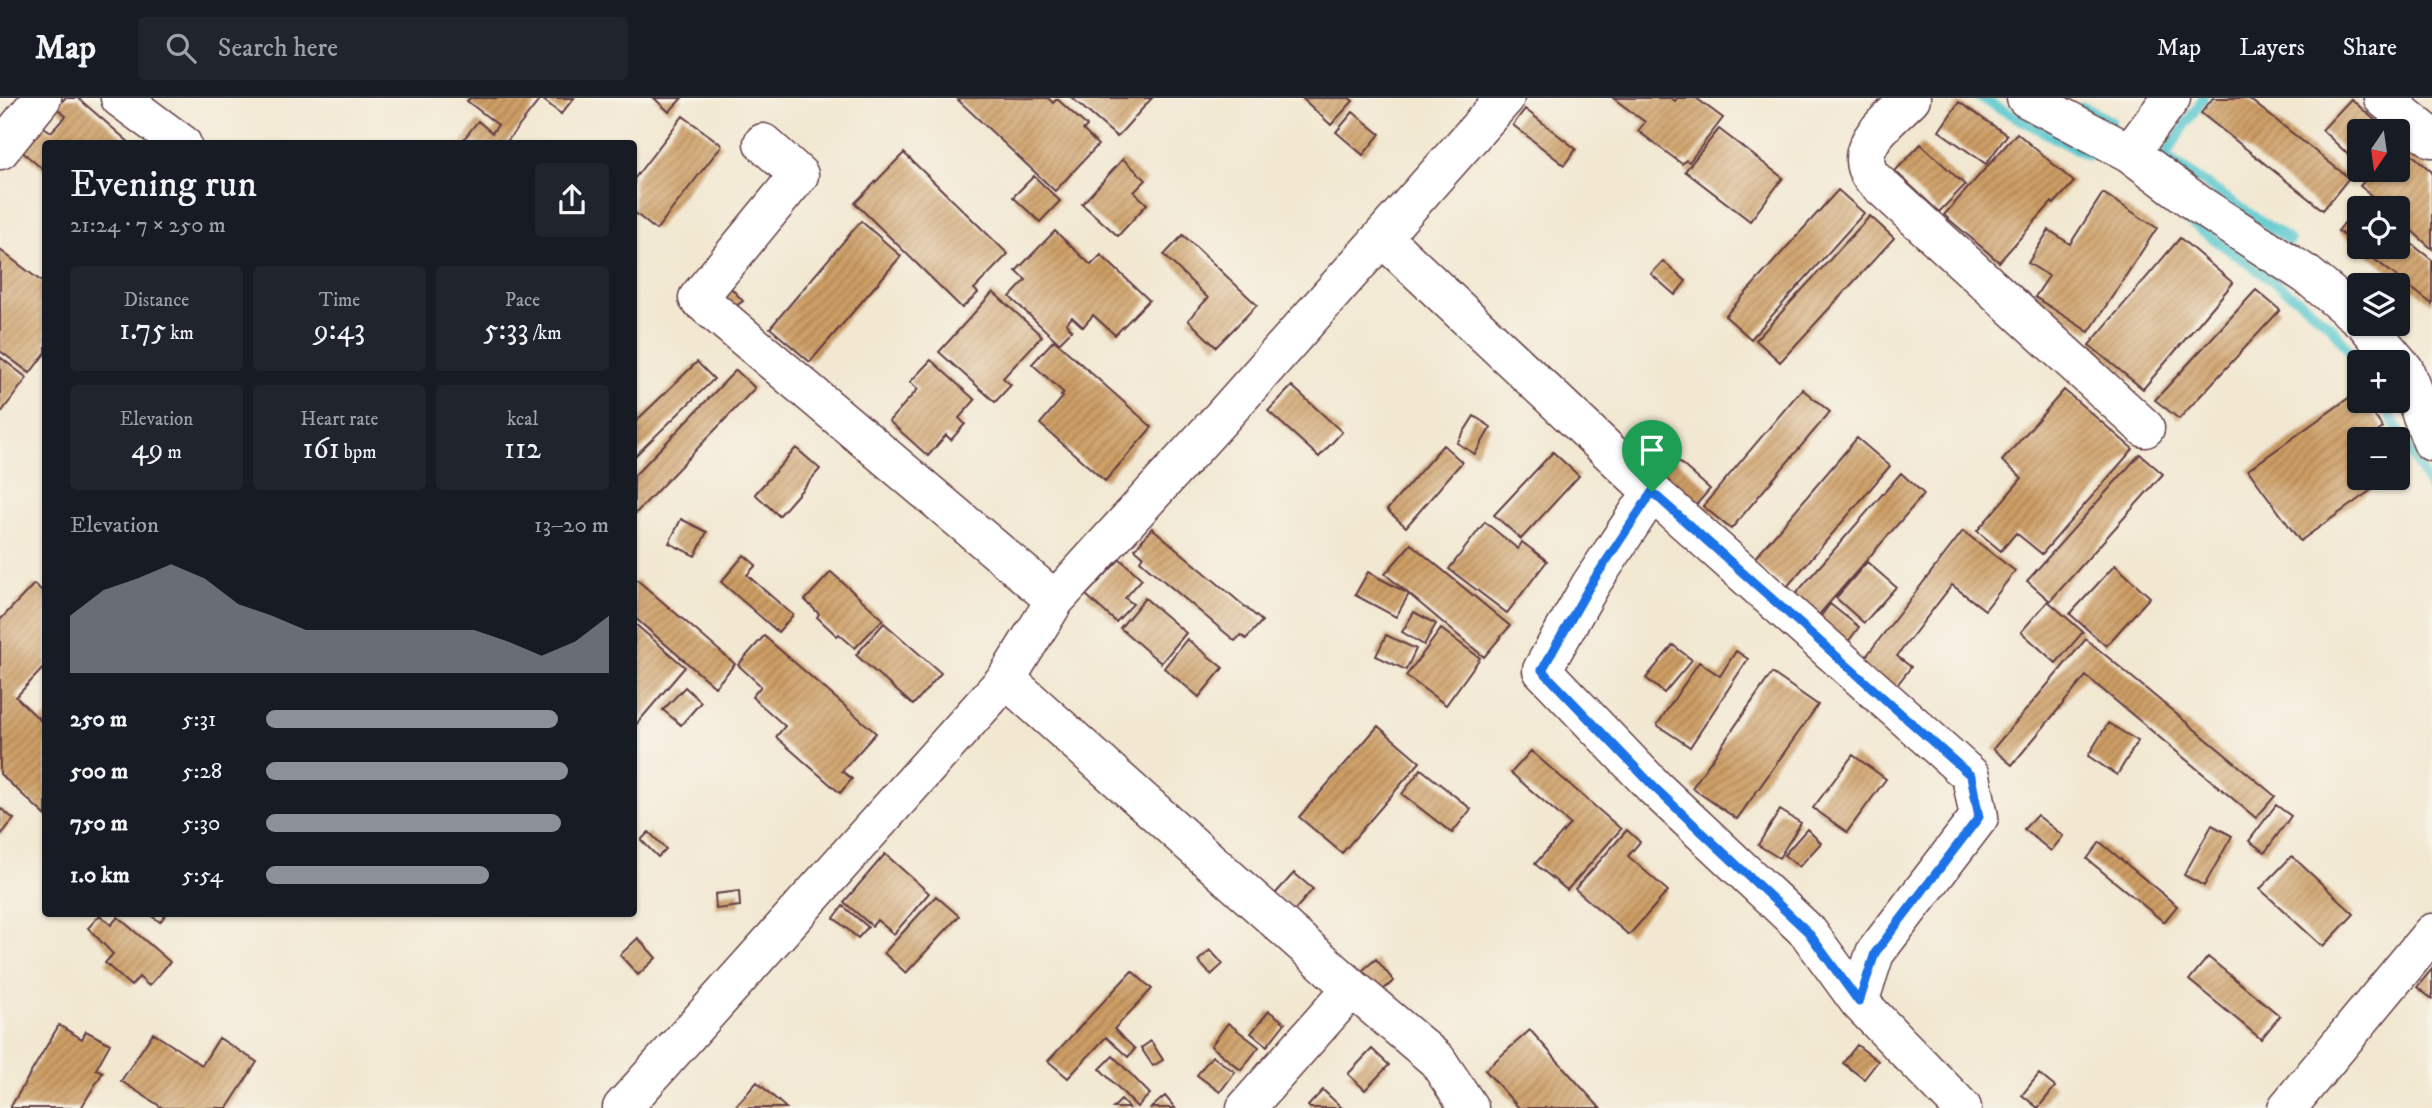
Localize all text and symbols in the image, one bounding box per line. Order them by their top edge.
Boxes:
search box [138,17,628,80]
text: Map [35,28,96,69]
icon: search [162,29,200,67]
text: Search here [218,32,338,65]
text: Map [2157,33,2201,63]
text: Layers [2239,33,2305,63]
text: Share [2343,33,2397,63]
north arrow [2347,119,2410,182]
map controls [2347,119,2410,490]
text: Evening run [70,161,257,209]
button: share [535,163,609,237]
button: locate [2347,196,2410,259]
text: 21:24 · 7 × 250 m [70,211,226,240]
button: layers [2347,273,2410,336]
text: Distance [124,289,189,312]
text: Time [319,289,360,312]
text: Pace [505,289,540,312]
text: 1.75 [119,312,166,349]
text: 9:43 [314,312,365,349]
text: 5:33 [483,312,529,349]
text: km [166,322,194,345]
text: /km [529,322,562,345]
button: + [2347,350,2410,413]
text: Elevation [120,408,193,431]
text: Heart rate [301,408,378,431]
text: kcal [507,408,538,431]
pin [1622,420,1682,492]
button: − [2347,427,2410,490]
text: 49 [131,431,163,468]
text: 161 [302,431,340,468]
text: 112 [504,431,541,468]
icon: arrive [1633,431,1671,469]
text: m [163,441,182,464]
text: bpm [340,441,377,464]
text: Elevation [70,511,159,540]
text: 13–20 m [534,511,609,540]
text: 250 m [70,705,127,734]
text: 5:31 [182,705,216,734]
text: 500 m [70,757,128,786]
text: 5:28 [182,757,222,786]
text: 750 m [70,809,128,838]
text: 5:30 [182,809,220,838]
text: 1.0 km [70,861,130,890]
text: 5:54 [182,861,223,890]

